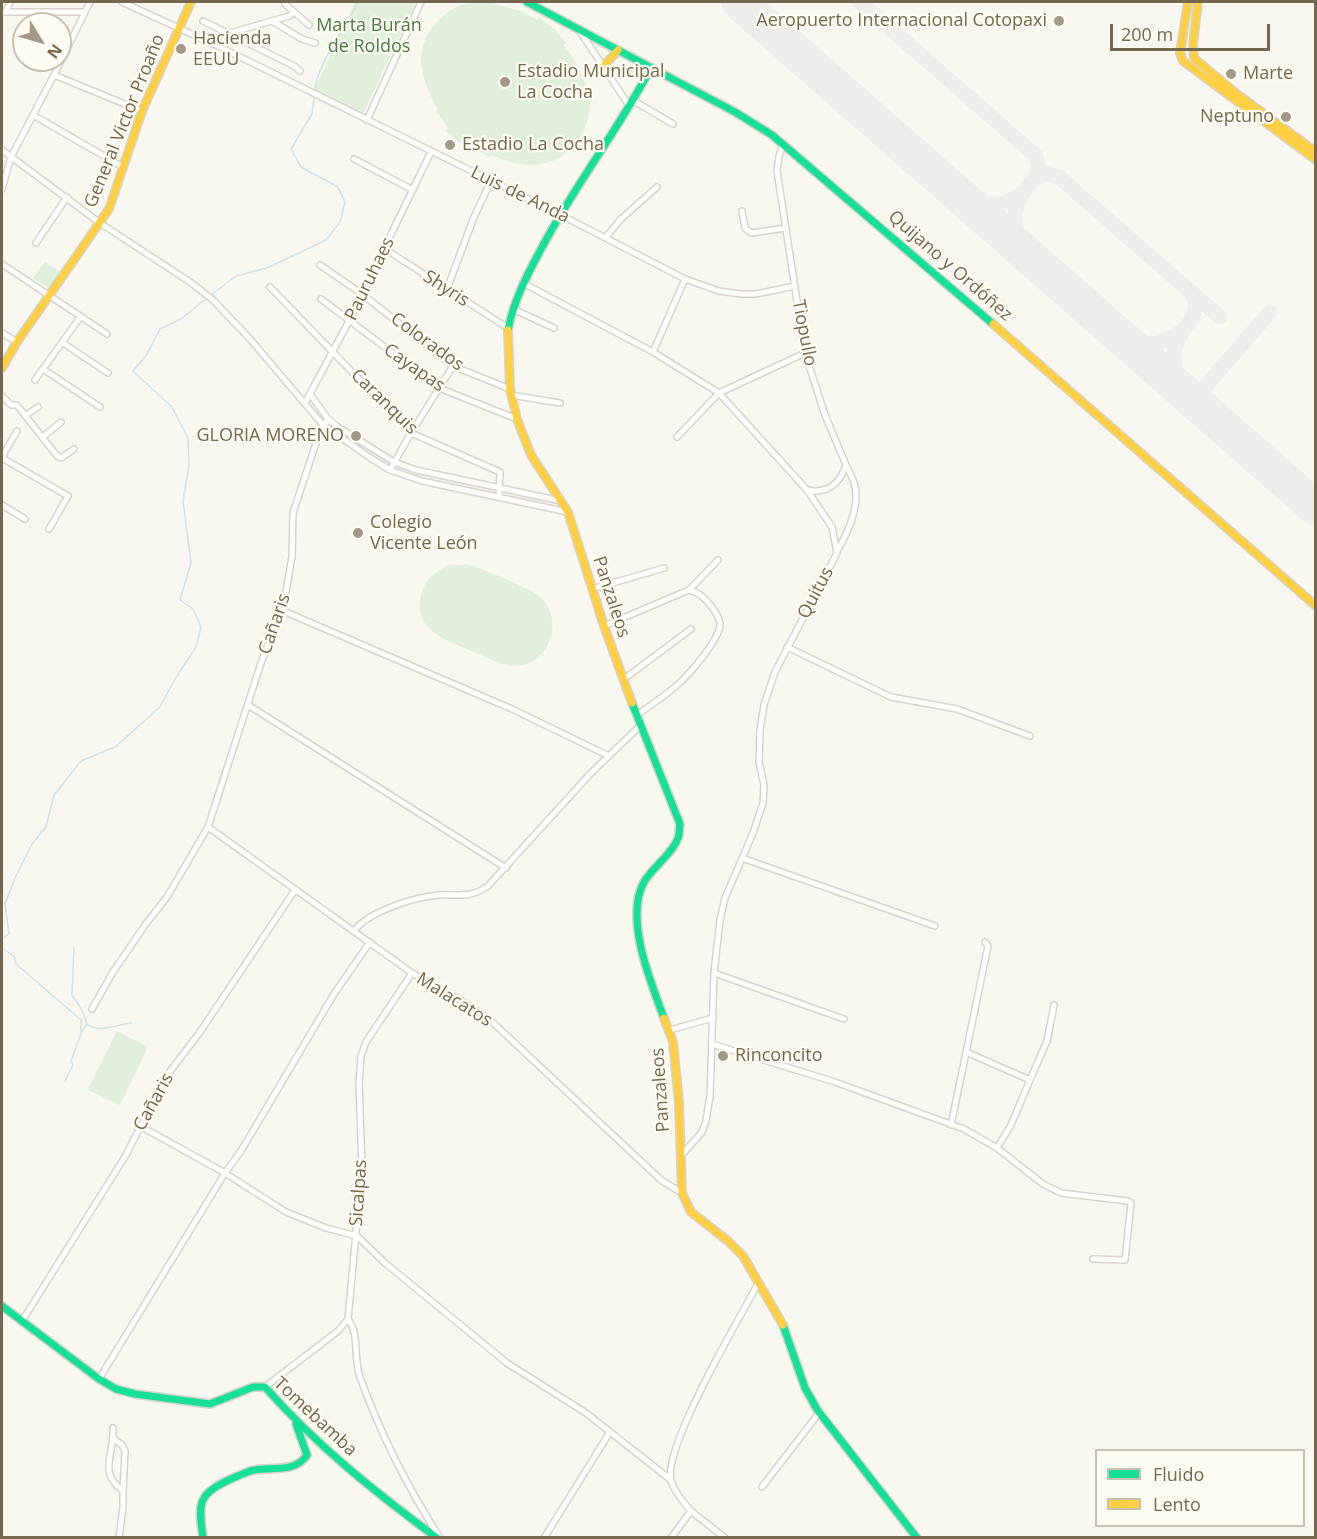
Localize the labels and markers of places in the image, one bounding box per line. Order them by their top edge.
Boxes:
place label: Aeropuerto Internacional Cotopaxi [756,10,1047,32]
marker: Aeropuerto Internacional Cotopaxi [1052,14,1066,28]
place label: Hacienda EEUU [193,28,272,70]
marker: Hacienda EEUU [174,42,188,56]
place label: Estadio Municipal La Cocha [517,61,665,104]
place label: Marte [1243,63,1293,85]
marker: Marte [1224,67,1238,81]
marker: Estadio Municipal La Cocha [498,75,512,89]
place label: Neptuno [1200,106,1274,128]
marker: Neptuno [1279,110,1293,124]
place label: Estadio La Cocha [462,134,604,156]
marker: Estadio La Cocha [443,138,457,152]
place label: GLORIA MORENO [196,425,344,447]
marker: GLORIA MORENO [349,429,363,443]
place label: Colegio Vicente León [370,512,478,554]
marker: Colegio Vicente León [351,526,365,540]
place label: Rinconcito [735,1045,823,1067]
marker: Rinconcito [716,1049,730,1063]

